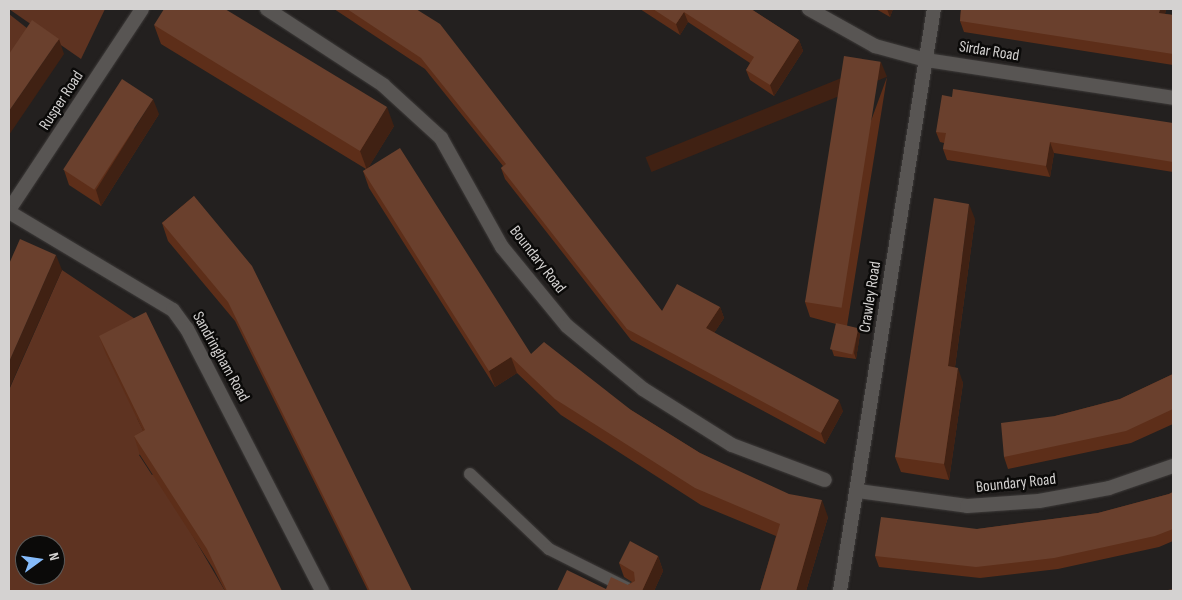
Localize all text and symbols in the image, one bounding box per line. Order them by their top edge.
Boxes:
street label: Sirdar Road [957,38,1021,66]
street label: Rusper Road [36,68,88,134]
street label: Boundary Road [505,222,569,298]
street label: Crawley Road [856,260,886,334]
street label: Sandringham Road [187,309,253,405]
street label: Boundary Road [975,470,1057,498]
north arrow [15,535,65,585]
text: N [45,551,63,562]

